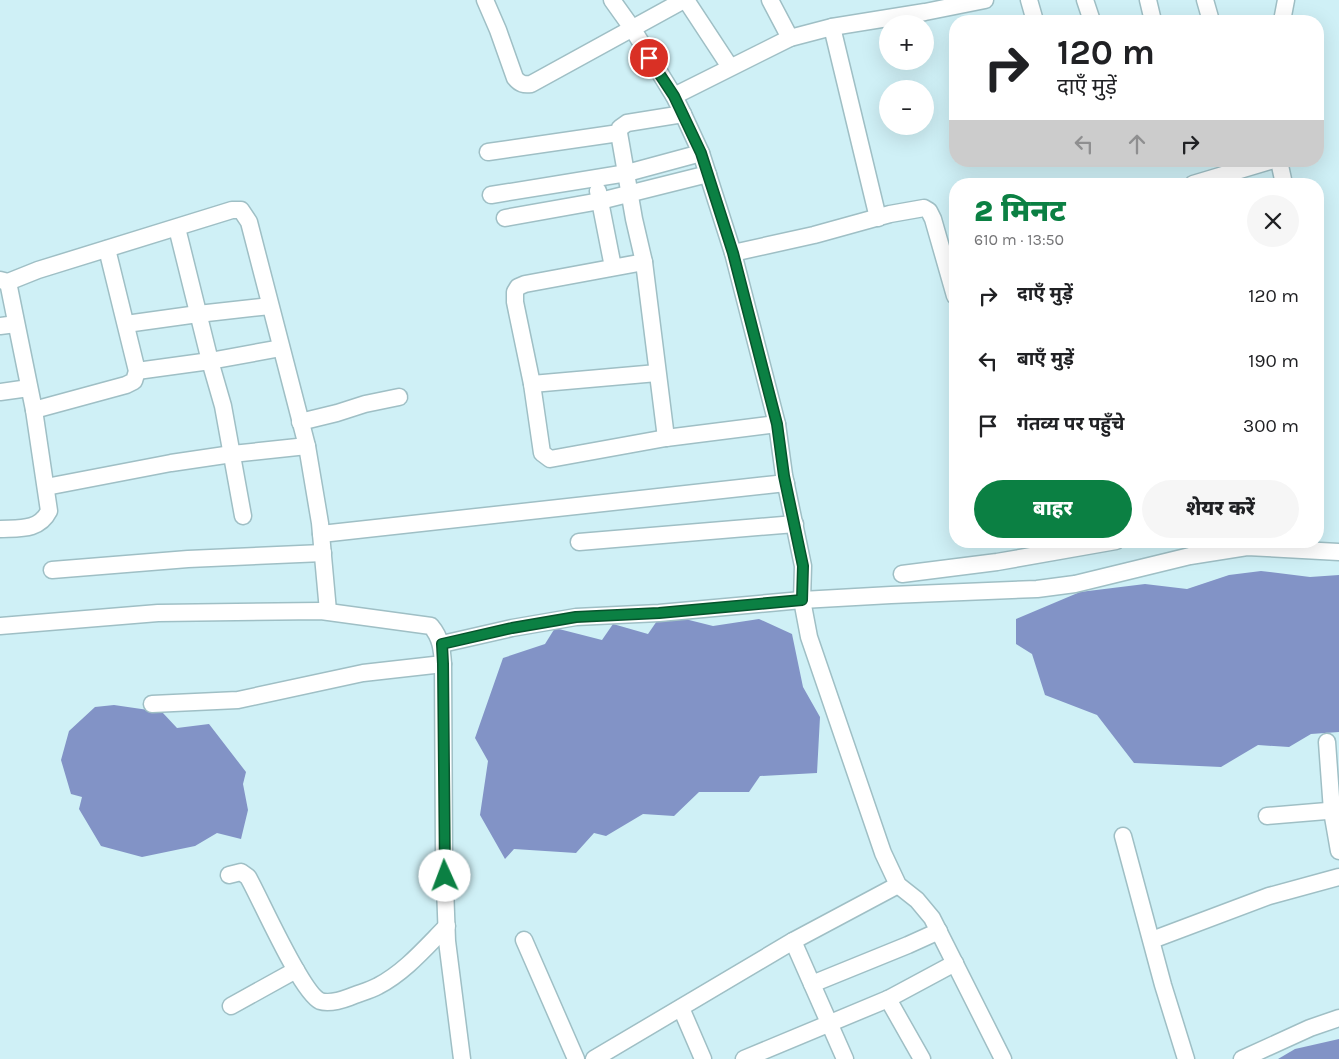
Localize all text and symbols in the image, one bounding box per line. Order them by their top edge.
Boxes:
map controls [879,15,934,135]
button: + [879,15,934,70]
text: 120 m [1057,32,1155,73]
icon: right [974,35,1039,100]
pin [628,37,670,79]
icon: arrive [635,44,663,72]
text: दाएँ मुड़ें [1057,74,1117,100]
button: − [879,80,934,135]
icon: left [1070,130,1098,158]
icon: ahead [1123,130,1151,158]
icon: right [1176,130,1204,158]
text: 2 मिनट [974,193,1066,229]
button: close [1247,195,1299,247]
text: 610 m · 13:50 [974,230,1064,249]
icon: right [974,282,1002,310]
text: दाएँ मुड़ें [1017,283,1073,305]
text: 120 m [1248,285,1299,307]
icon: left [974,347,1002,375]
text: बाएँ मुड़ें [1017,348,1074,370]
text: 190 m [1248,350,1299,372]
icon: arrive [974,412,1002,440]
text: गंतव्य पर पहुँचे [1017,413,1124,435]
text: 300 m [1243,415,1299,437]
button: बाहर [974,480,1132,538]
button: शेयर करें [1142,480,1299,538]
position arrow [418,849,470,901]

